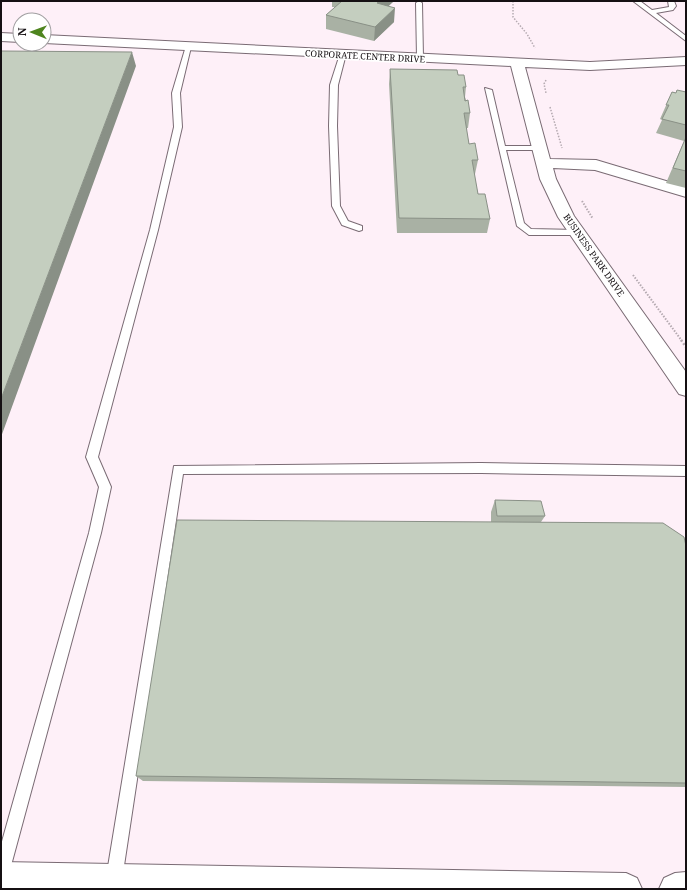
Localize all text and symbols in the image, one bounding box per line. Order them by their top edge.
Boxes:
north arrow [12,12,52,52]
text: N [14,27,29,36]
street label: CORPORATE CENTER DRIVE [305,46,426,66]
street label: BUSINESS PARK DRIVE [560,211,628,299]

